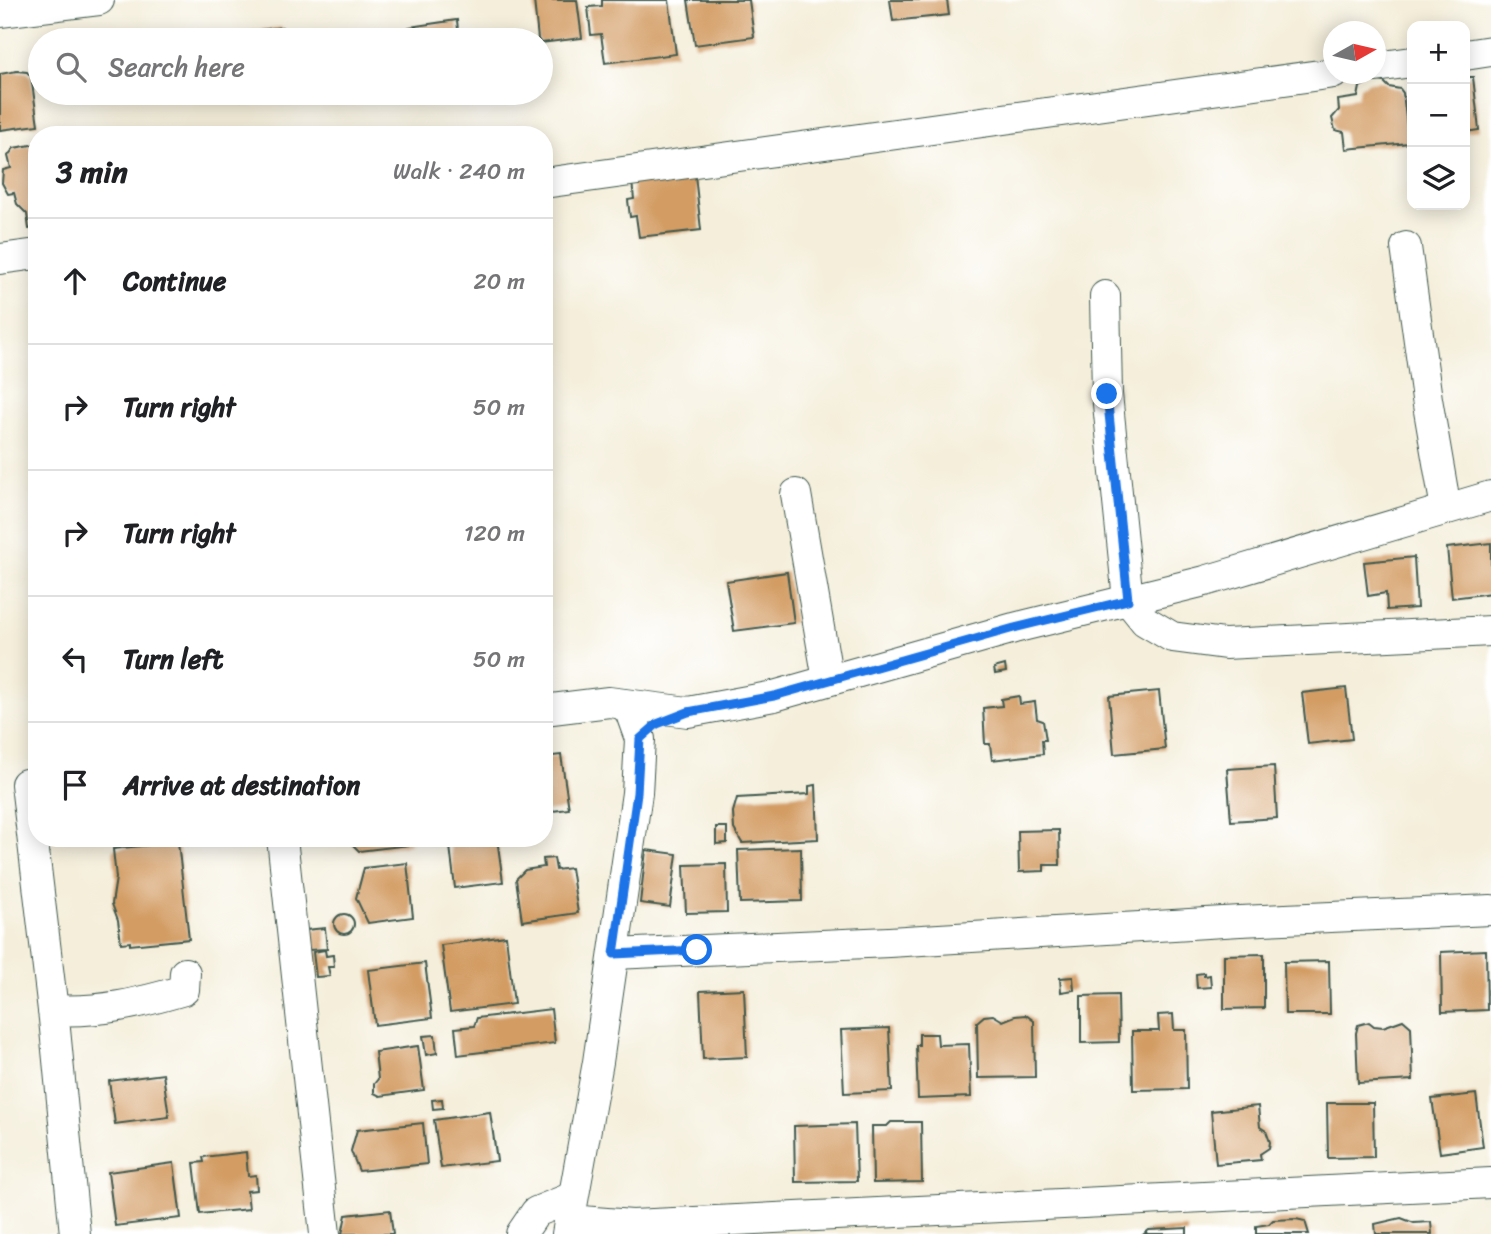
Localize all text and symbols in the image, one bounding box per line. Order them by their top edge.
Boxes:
north arrow [1323,21,1386,84]
map controls [1407,21,1470,210]
button: + [1407,21,1470,84]
search box [28,28,553,105]
text: Search here [108,44,245,90]
icon: search [52,48,90,86]
button: − [1407,84,1470,147]
text: 3 min [56,145,128,199]
button: layers [1407,147,1470,210]
text: Walk · 240 m [393,151,525,192]
text: Continue [123,258,226,304]
text: 20 m [474,261,525,302]
icon: ahead [56,262,94,300]
route end [1091,378,1122,409]
text: Turn right [123,384,236,430]
text: 50 m [473,387,525,428]
icon: right [56,388,94,426]
text: Turn right [123,510,236,556]
text: 120 m [464,513,525,554]
icon: right [56,514,94,552]
text: Turn left [123,636,223,682]
text: 50 m [473,639,525,680]
icon: left [56,640,94,678]
text: Arrive at destination [123,762,360,808]
icon: arrive [56,766,94,804]
route start [681,934,712,965]

